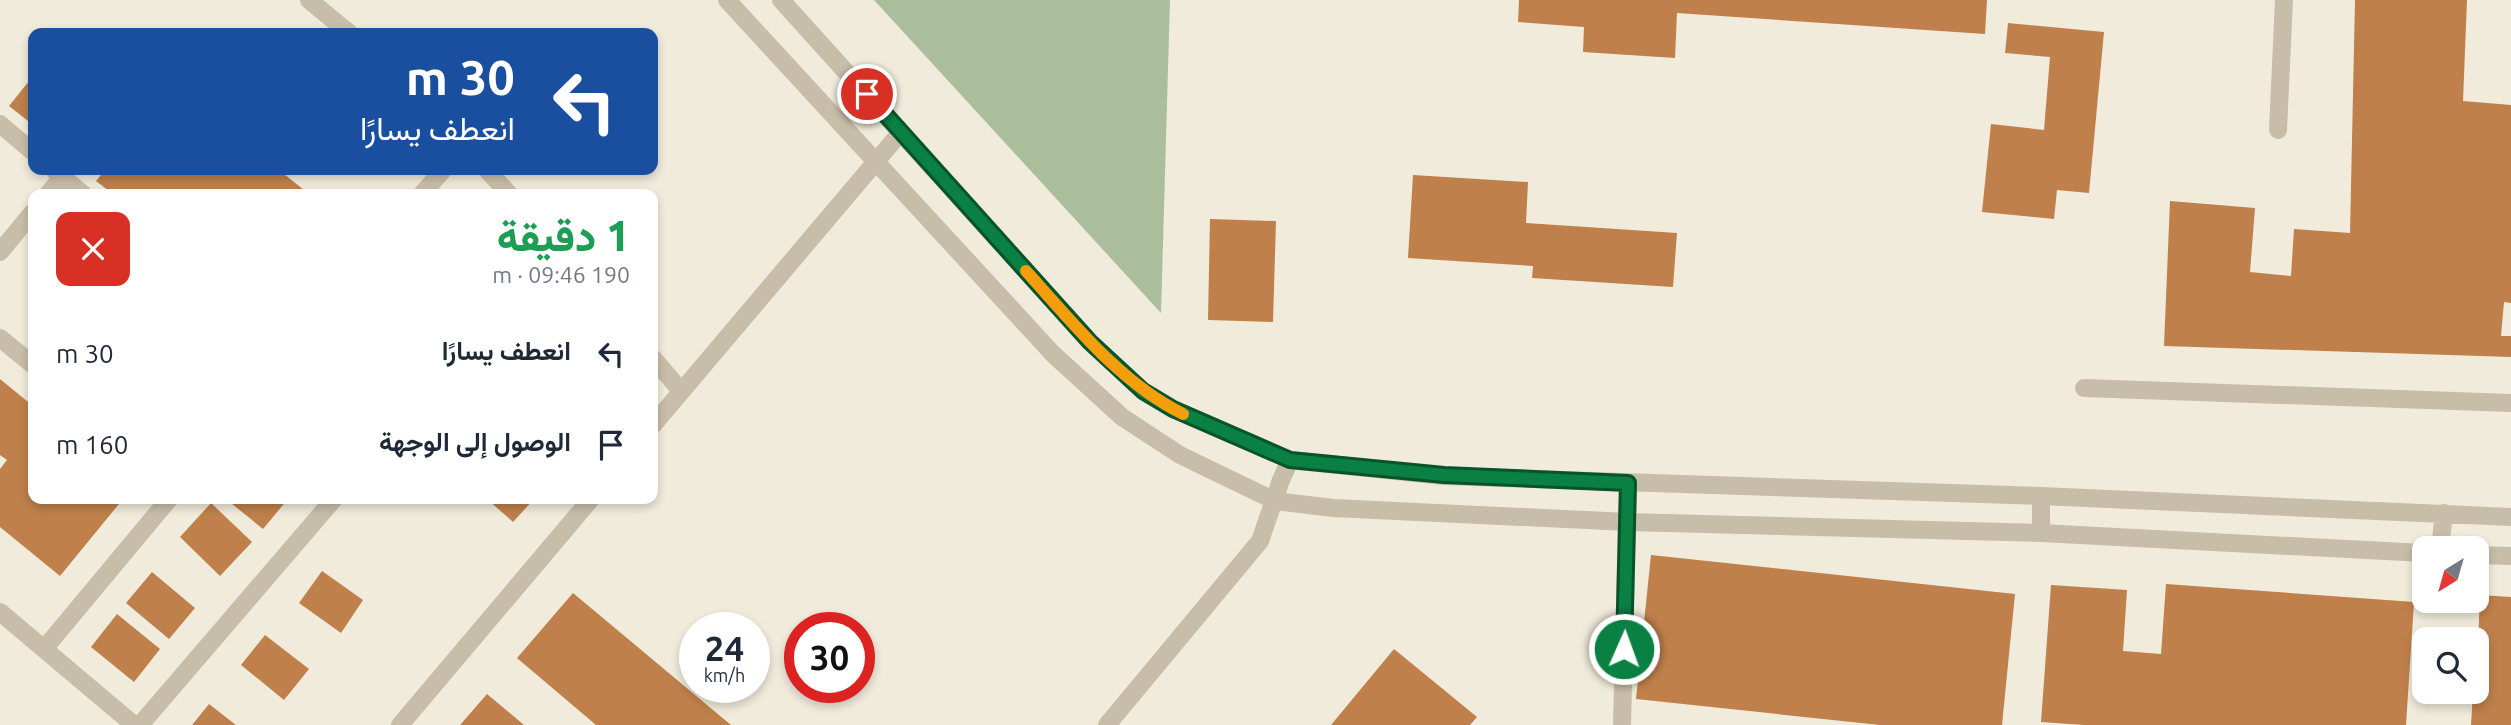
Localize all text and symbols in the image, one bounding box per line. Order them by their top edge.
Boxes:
text: 30 m [406,49,515,104]
icon: left [539,56,630,147]
pin [837,64,897,124]
icon: arrive [848,75,886,113]
text: انعطف يسارًا [360,110,515,146]
button: close [56,212,130,286]
text: 1 دقيقة [497,212,630,259]
text: 190 m · 09:46 [492,262,630,287]
icon: left [592,335,630,373]
text: انعطف يسارًا [442,336,571,365]
text: 30 m [56,339,114,368]
icon: arrive [592,426,630,464]
text: الوصول إلى الوجهة [379,427,571,456]
text: 160 m [56,430,128,459]
north arrow [2412,536,2488,612]
map controls [2412,536,2489,704]
speed limit sign: 30 [784,612,875,703]
position arrow [1587,612,1661,686]
button: search [2412,627,2489,704]
text: 24 [705,628,744,668]
text: km/h [704,665,745,685]

